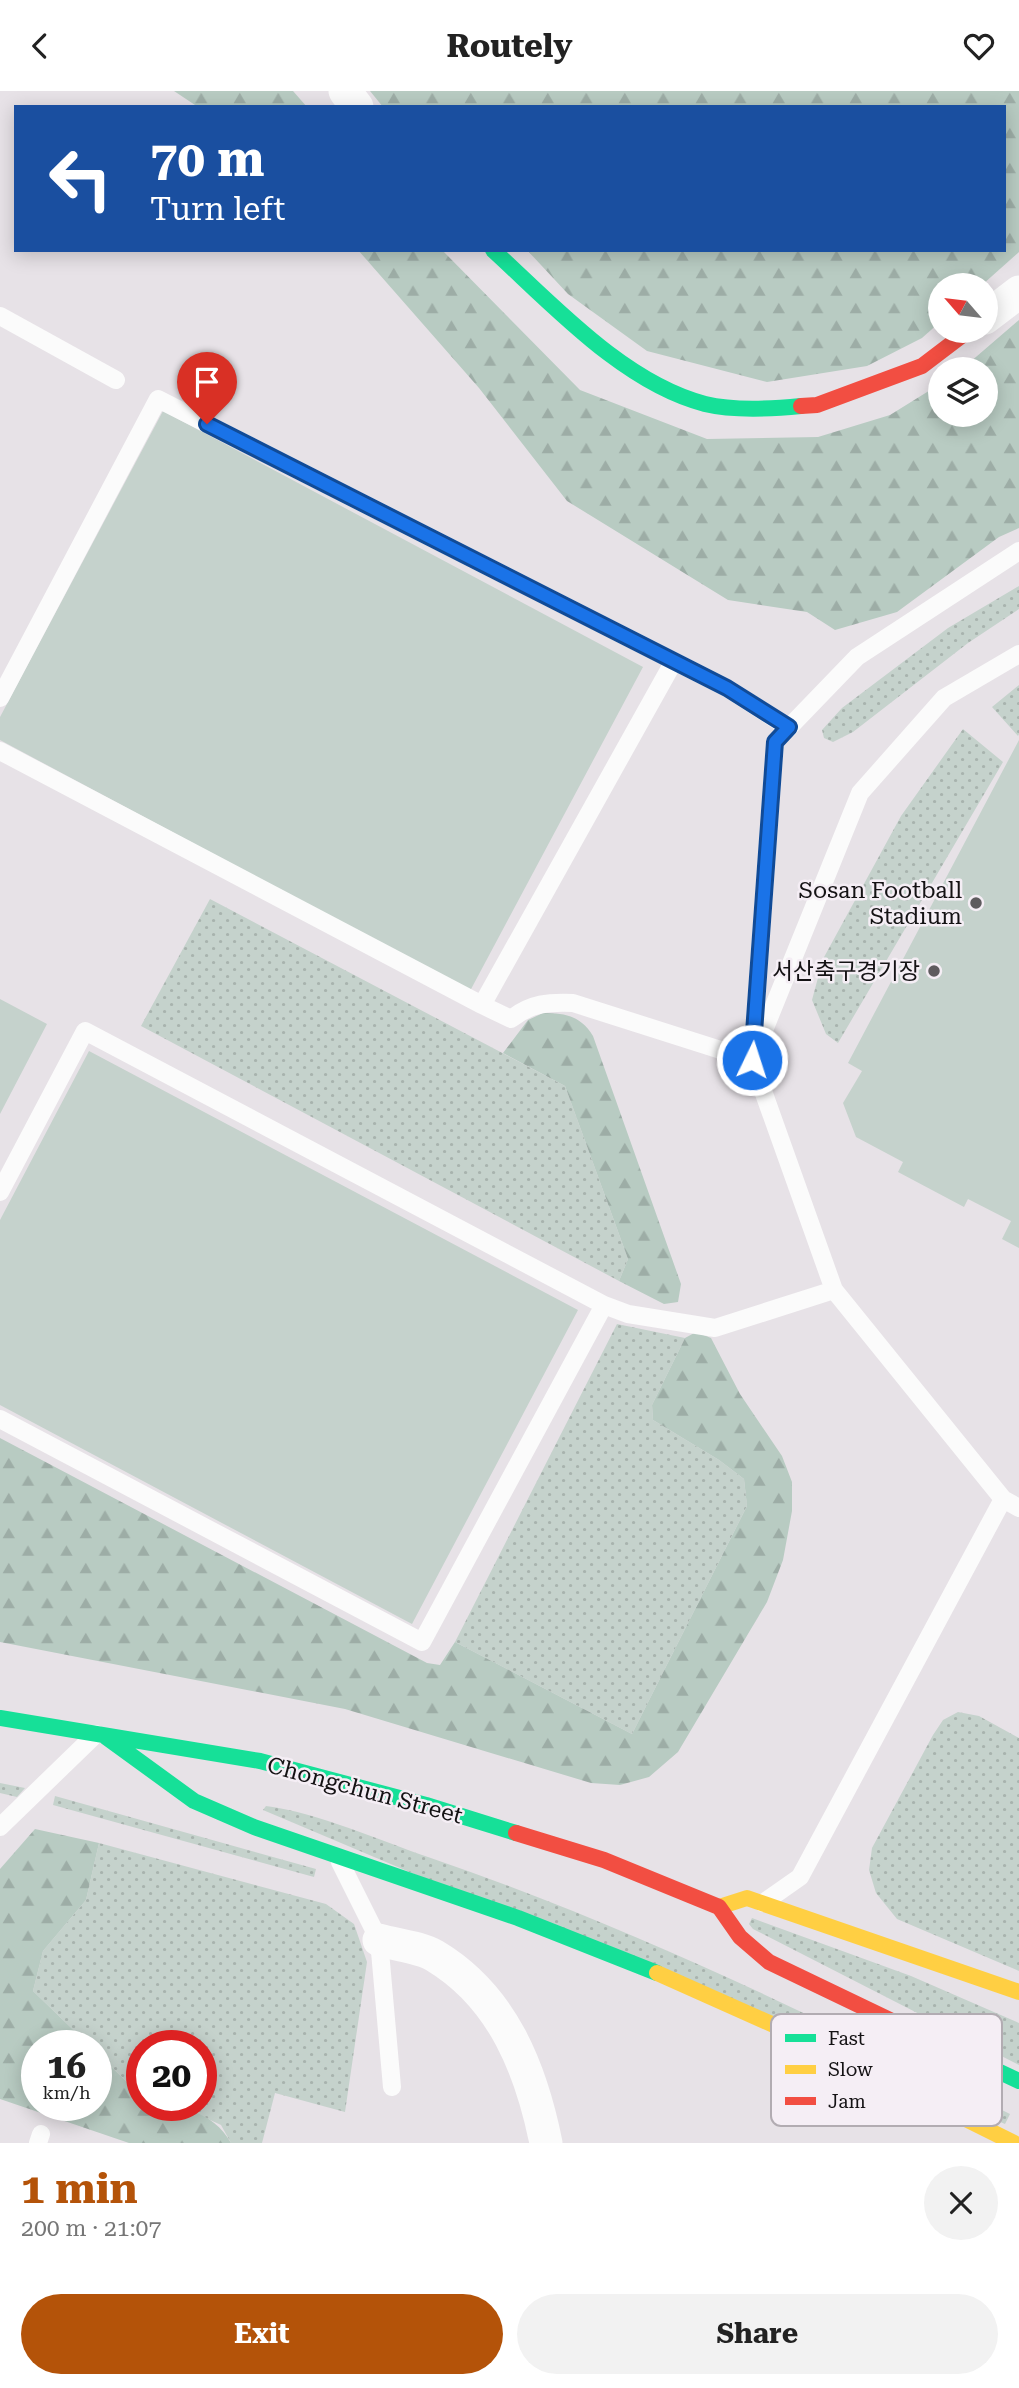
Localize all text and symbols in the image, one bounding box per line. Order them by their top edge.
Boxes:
icon: back [21,27,59,65]
text: Routely [447,27,572,65]
icon: heart [960,27,998,65]
text: 70 m [150,131,265,188]
icon: left [35,133,126,224]
text: Turn left [150,190,285,228]
north arrow [928,273,998,343]
map controls [928,273,998,427]
pin [177,352,237,424]
button: layers [928,357,998,427]
icon: arrive [188,363,226,401]
place label: Sosan Football Stadium [798,877,962,930]
marker: Sosan Football Stadium [968,895,984,911]
place label: 서산축구경기장 [772,958,920,985]
marker: 서산축구경기장 [926,963,942,979]
position arrow [715,1023,789,1097]
street label: Chongchun Street [264,1751,466,1830]
legend [771,2014,1002,2126]
text: Fast [828,2027,865,2050]
speed limit sign: 20 [126,2030,217,2121]
text: 16 [47,2046,86,2087]
text: Slow [828,2058,873,2081]
text: km/h [42,2082,91,2103]
text: Jam [828,2090,866,2113]
text: 1 min [21,2164,138,2213]
button: close [924,2166,998,2240]
text: 200 m · 21:07 [21,2215,161,2242]
button: Exit [21,2294,503,2374]
button: Share [517,2294,998,2374]

